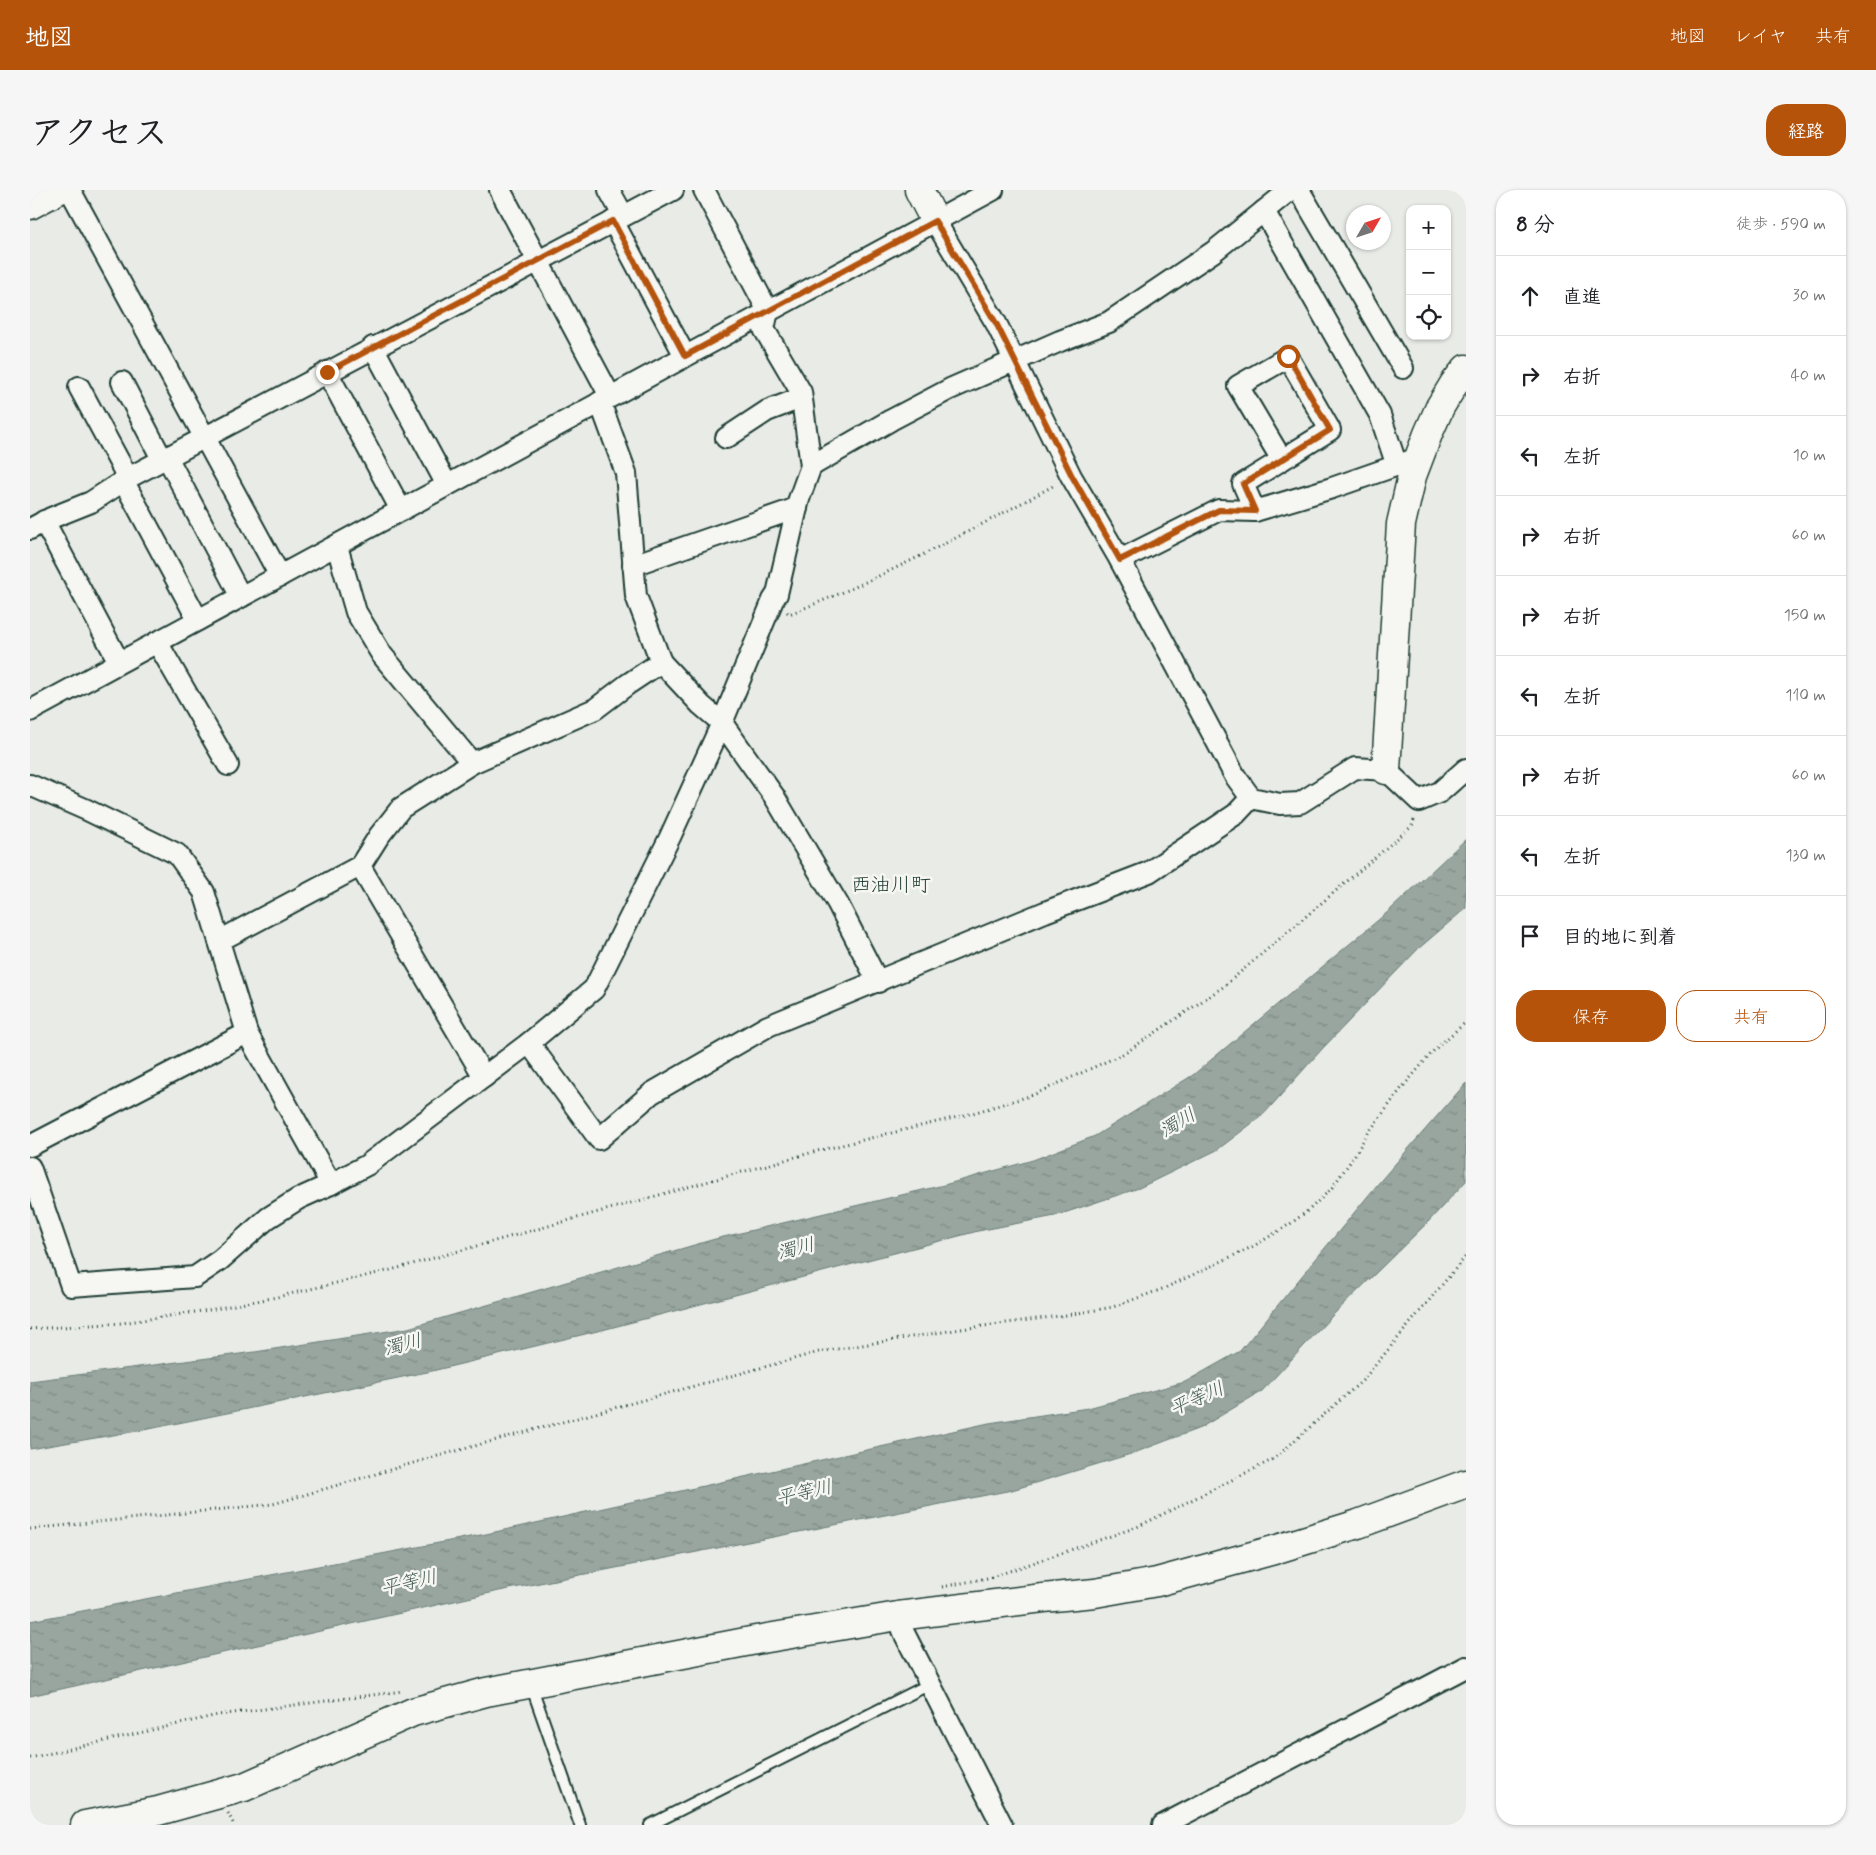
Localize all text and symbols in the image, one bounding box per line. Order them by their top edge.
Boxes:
text: 地図 [25,23,73,54]
text: 地図 [1670,25,1706,49]
text: レイヤ [1734,25,1787,49]
text: 共有 [1815,25,1851,49]
button: 経路 [1766,104,1846,156]
text: アクセス [30,111,168,157]
north arrow [1346,205,1391,250]
map controls [1406,205,1451,340]
button: + [1406,205,1451,250]
text: 8 分 [1516,211,1555,239]
text: 徒歩 · 590 m [1736,214,1826,235]
button: − [1406,250,1451,295]
icon: ahead [1516,282,1544,310]
text: 直進 [1563,285,1601,310]
text: 30 m [1793,285,1826,306]
button: locate [1406,295,1451,340]
route start [1277,345,1300,368]
route end [316,361,339,384]
icon: right [1516,362,1544,390]
text: 右折 [1563,365,1601,390]
text: 40 m [1790,365,1826,386]
icon: left [1516,442,1544,470]
text: 左折 [1563,445,1601,470]
text: 10 m [1793,445,1826,466]
icon: right [1516,522,1544,550]
text: 右折 [1563,525,1601,550]
text: 60 m [1792,525,1826,546]
icon: right [1516,602,1544,630]
text: 右折 [1563,605,1601,630]
text: 150 m [1784,605,1826,626]
icon: left [1516,682,1544,710]
text: 左折 [1563,685,1601,710]
text: 110 m [1785,685,1826,706]
icon: right [1516,762,1544,790]
text: 右折 [1563,765,1601,790]
text: 60 m [1792,765,1826,786]
icon: left [1516,842,1544,870]
text: 左折 [1563,845,1601,870]
text: 130 m [1785,845,1826,866]
district label: 西油川町 [851,872,931,899]
icon: arrive [1516,922,1544,950]
text: 目的地に到着 [1563,925,1677,950]
button: 保存 [1516,990,1666,1042]
button: 共有 [1676,990,1826,1042]
water label: 濁川 [1155,1102,1201,1144]
water label: 濁川 [775,1232,817,1266]
water label: 濁川 [382,1328,424,1362]
water label: 平等川 [1166,1376,1228,1422]
water label: 平等川 [773,1474,835,1512]
water label: 平等川 [378,1564,440,1602]

